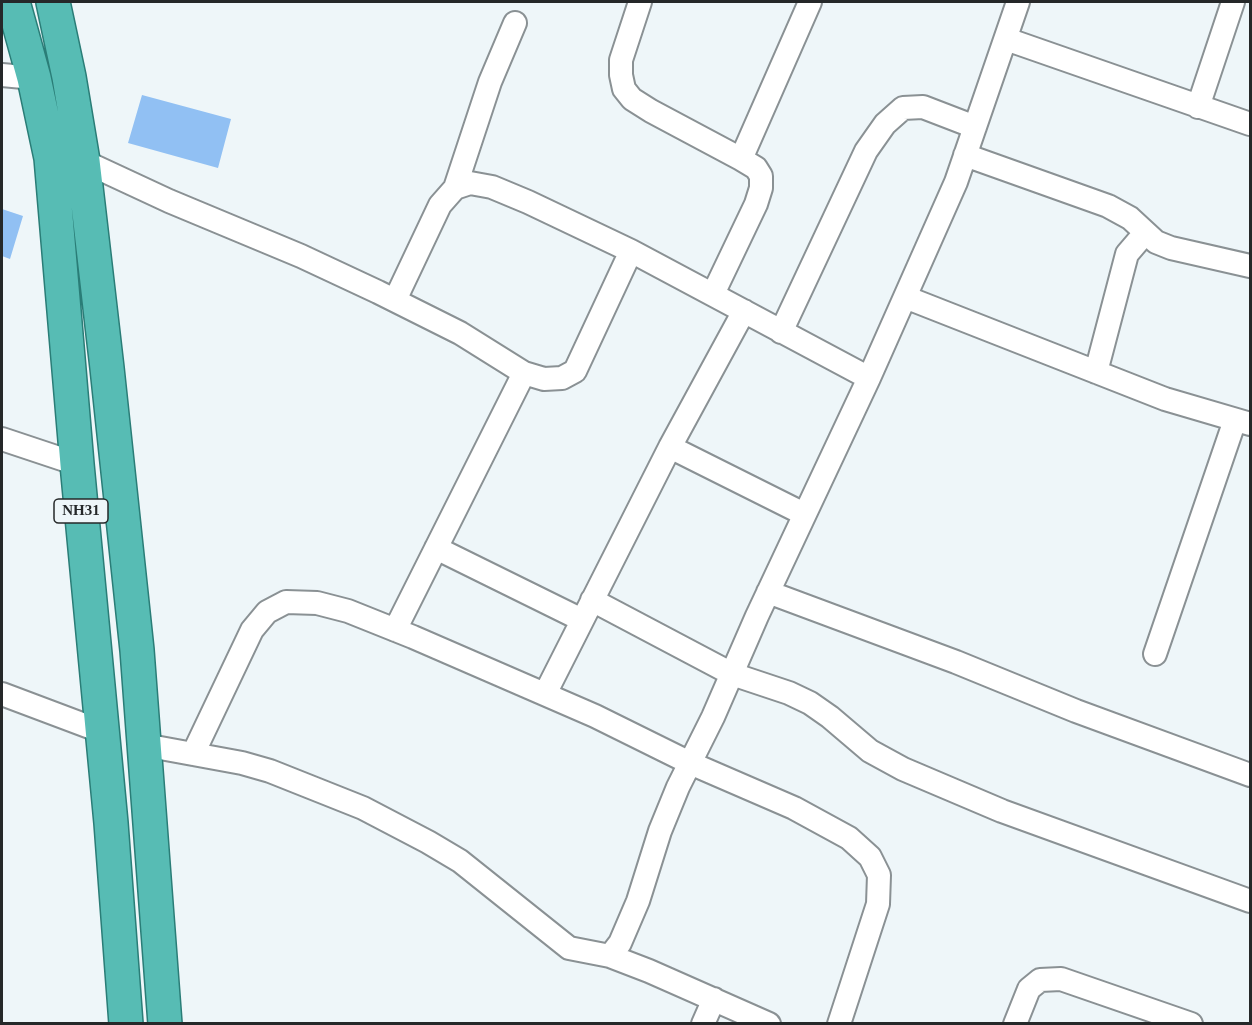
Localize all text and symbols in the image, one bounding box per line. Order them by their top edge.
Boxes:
road number: NH31 [54,499,108,523]

